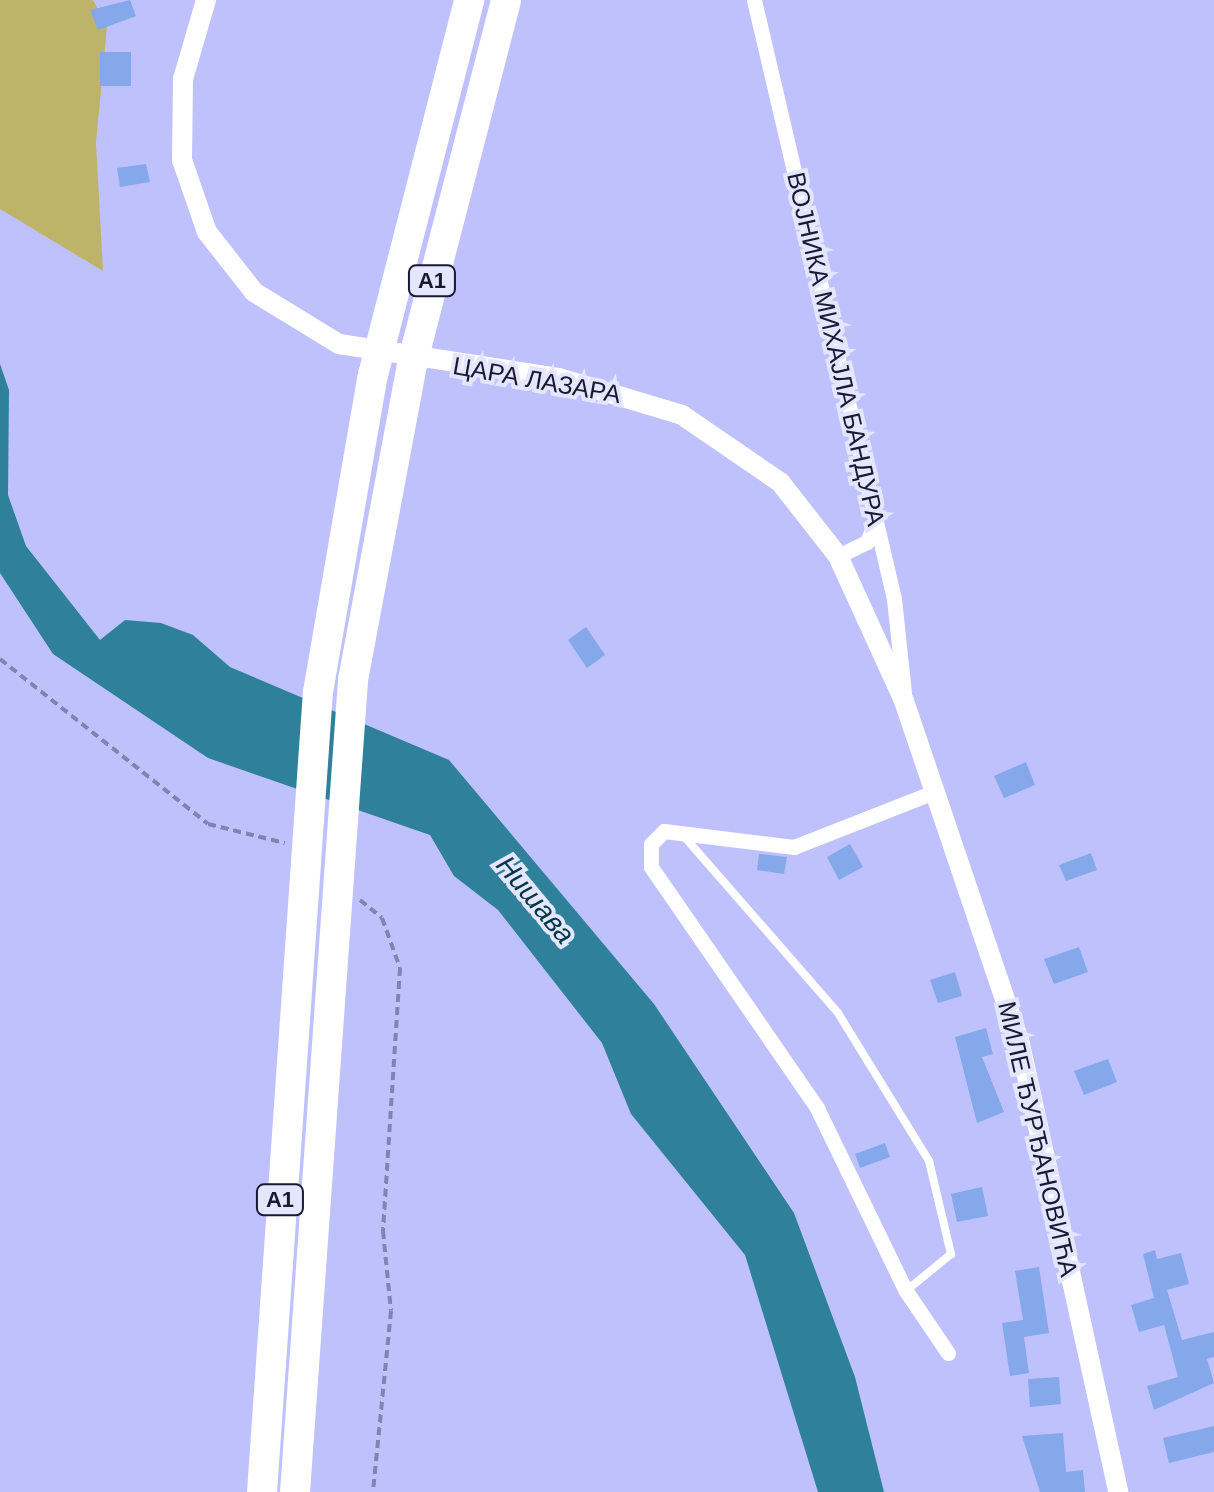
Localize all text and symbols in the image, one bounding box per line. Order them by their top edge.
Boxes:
street label: ВОЈНИКА МИХАЈЛА БАНДУРА [781,169,891,529]
road number: A1 [407,264,457,298]
street label: ЦАРА ЛАЗАРА [451,350,623,410]
water label: Нишава [489,849,581,951]
street label: МИЛЕ ЂУРЂАНОВИЋА [992,999,1084,1279]
road number: A1 [255,1183,305,1217]

